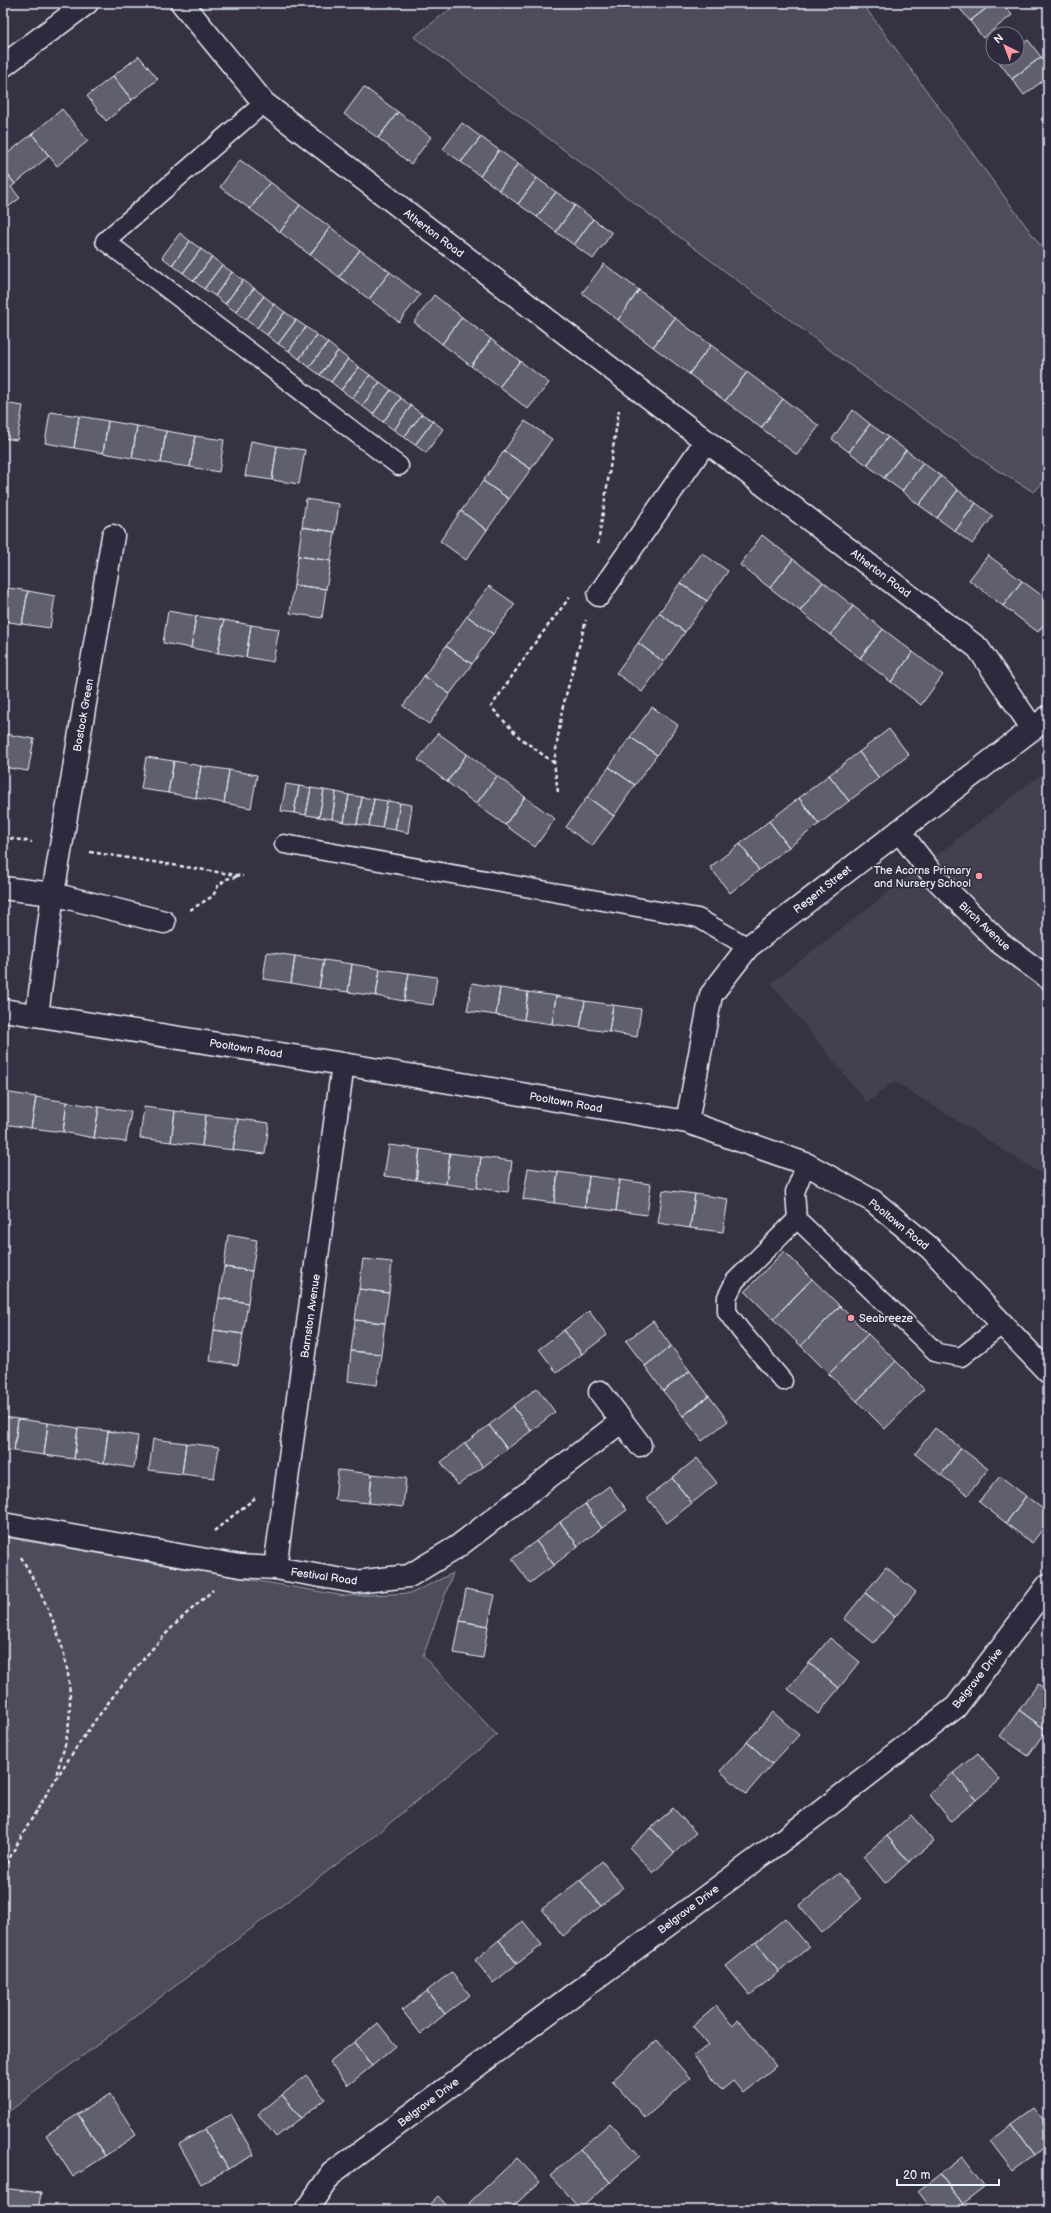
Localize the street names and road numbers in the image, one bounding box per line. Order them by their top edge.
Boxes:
street label: Atherton Road [401,207,466,260]
street label: Atherton Road [848,547,913,600]
street label: Bostock Green [71,678,96,753]
street label: Regent Street [791,862,854,916]
street label: Birch Avenue [956,899,1013,954]
street label: Pooltown Road [208,1036,283,1061]
street label: Pooltown Road [528,1090,603,1115]
street label: Pooltown Road [866,1196,931,1253]
street label: Barnston Avenue [298,1273,323,1359]
street label: Festival Road [290,1565,358,1588]
street label: Belgrave Drive [950,1645,1005,1711]
street label: Belgrave Drive [655,1882,722,1937]
street label: Belgrave Drive [395,2075,462,2130]

